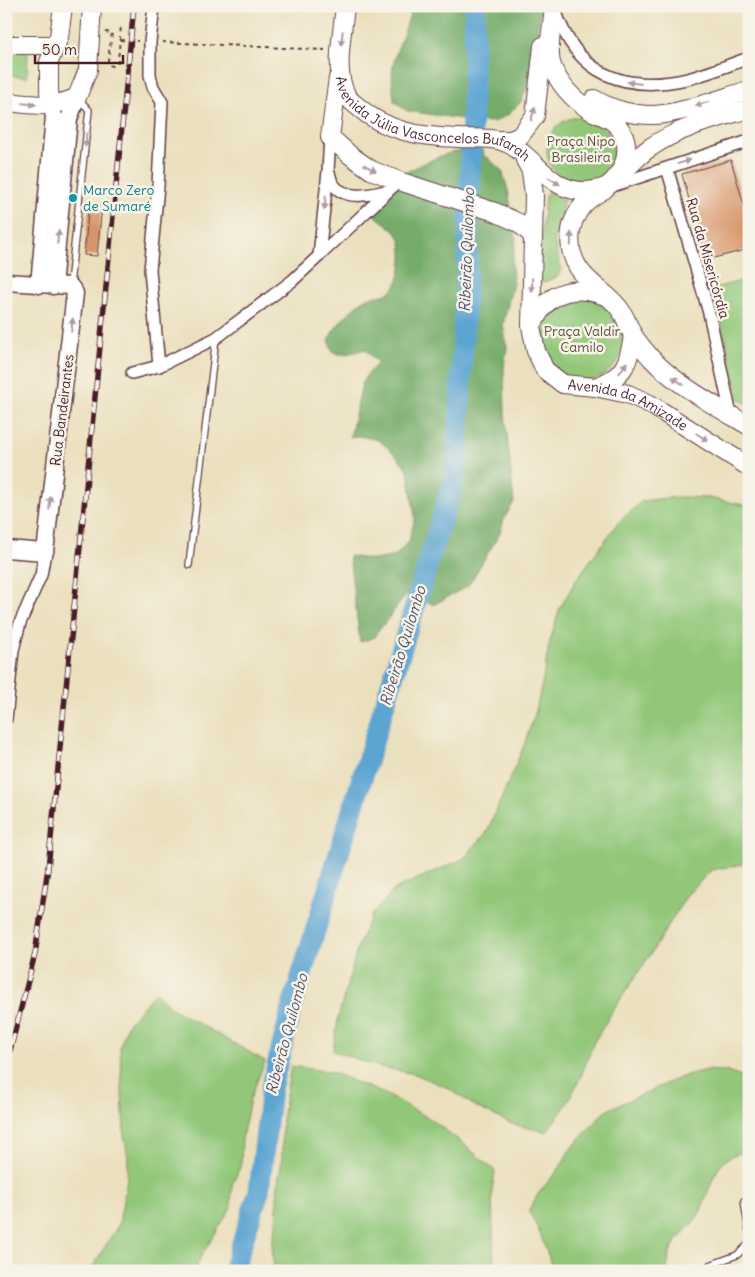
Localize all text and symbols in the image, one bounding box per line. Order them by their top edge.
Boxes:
one-way arrow [338,30,346,46]
scale bar [35,32,122,64]
text: 50 m [42,40,77,59]
street label: Avenida Júlia Vasconcelos Bufarah [332,74,534,165]
one-way arrow [625,79,641,87]
one-way arrow [21,100,37,108]
one-way arrow [694,100,709,108]
one-way arrow [530,106,538,121]
park label: Praça Nipo Brasileira [547,132,616,166]
one-way arrow [82,133,90,149]
one-way arrow [677,158,692,165]
one-way arrow [364,164,377,173]
one-way arrow [548,176,561,185]
place label: Marco Zero de Sumaré [83,181,155,215]
water label: Ribeirão Quilombo [455,186,478,312]
marker: Marco Zero de Sumaré [67,192,79,204]
one-way arrow [321,195,329,211]
street label: Rua da Misericórdia [682,196,734,320]
one-way arrow [54,229,62,245]
one-way arrow [567,231,575,247]
one-way arrow [528,277,536,293]
one-way arrow [68,316,76,332]
park label: Praça Valdir Camilo [544,322,621,356]
street label: Rua Bandeirantes [46,353,78,467]
one-way arrow [618,361,628,375]
street label: Avenida da Amizade [567,375,691,435]
one-way arrow [672,376,685,386]
one-way arrow [695,432,708,442]
one-way arrow [46,495,54,511]
water label: Ribeirão Quilombo [375,582,430,708]
water label: Ribeirão Quilombo [261,970,312,1096]

